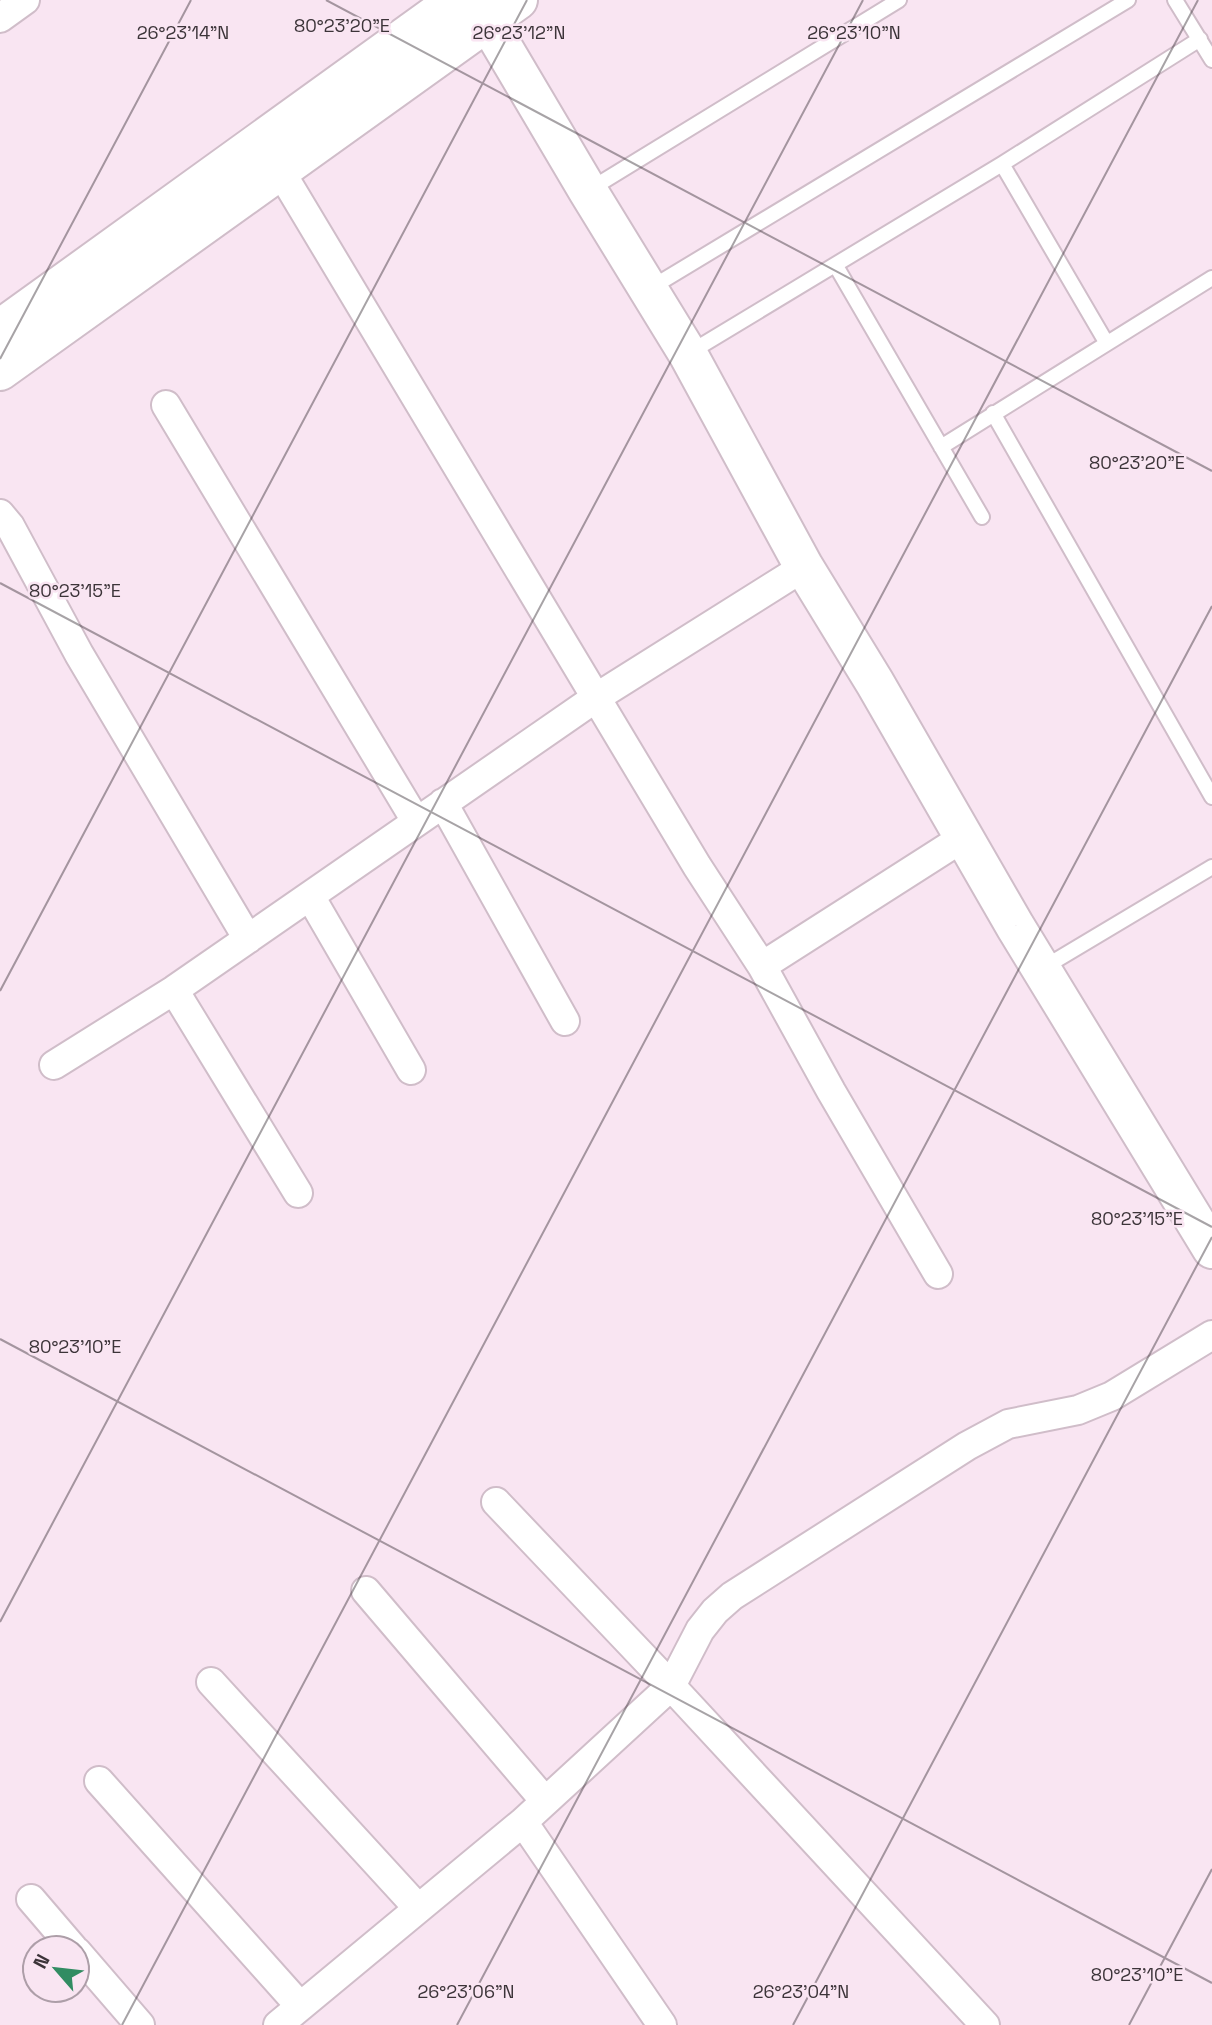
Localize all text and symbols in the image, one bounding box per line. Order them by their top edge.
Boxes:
text: 80°23'20"E [294,14,390,37]
text: 26°23'14"N [137,21,229,44]
text: 26°23'12"N [473,21,565,44]
text: 26°23'10"N [807,21,901,44]
text: 80°23'20"E [1089,451,1185,474]
text: 80°23'15"E [29,579,121,602]
text: 80°23'15"E [1091,1207,1183,1230]
text: 80°23'10"E [29,1335,121,1358]
north arrow [21,1934,91,2004]
text: N [27,1950,55,1973]
text: 80°23'10"E [1091,1963,1183,1986]
text: 26°23'06"N [417,1980,515,2003]
text: 26°23'04"N [753,1980,849,2003]

